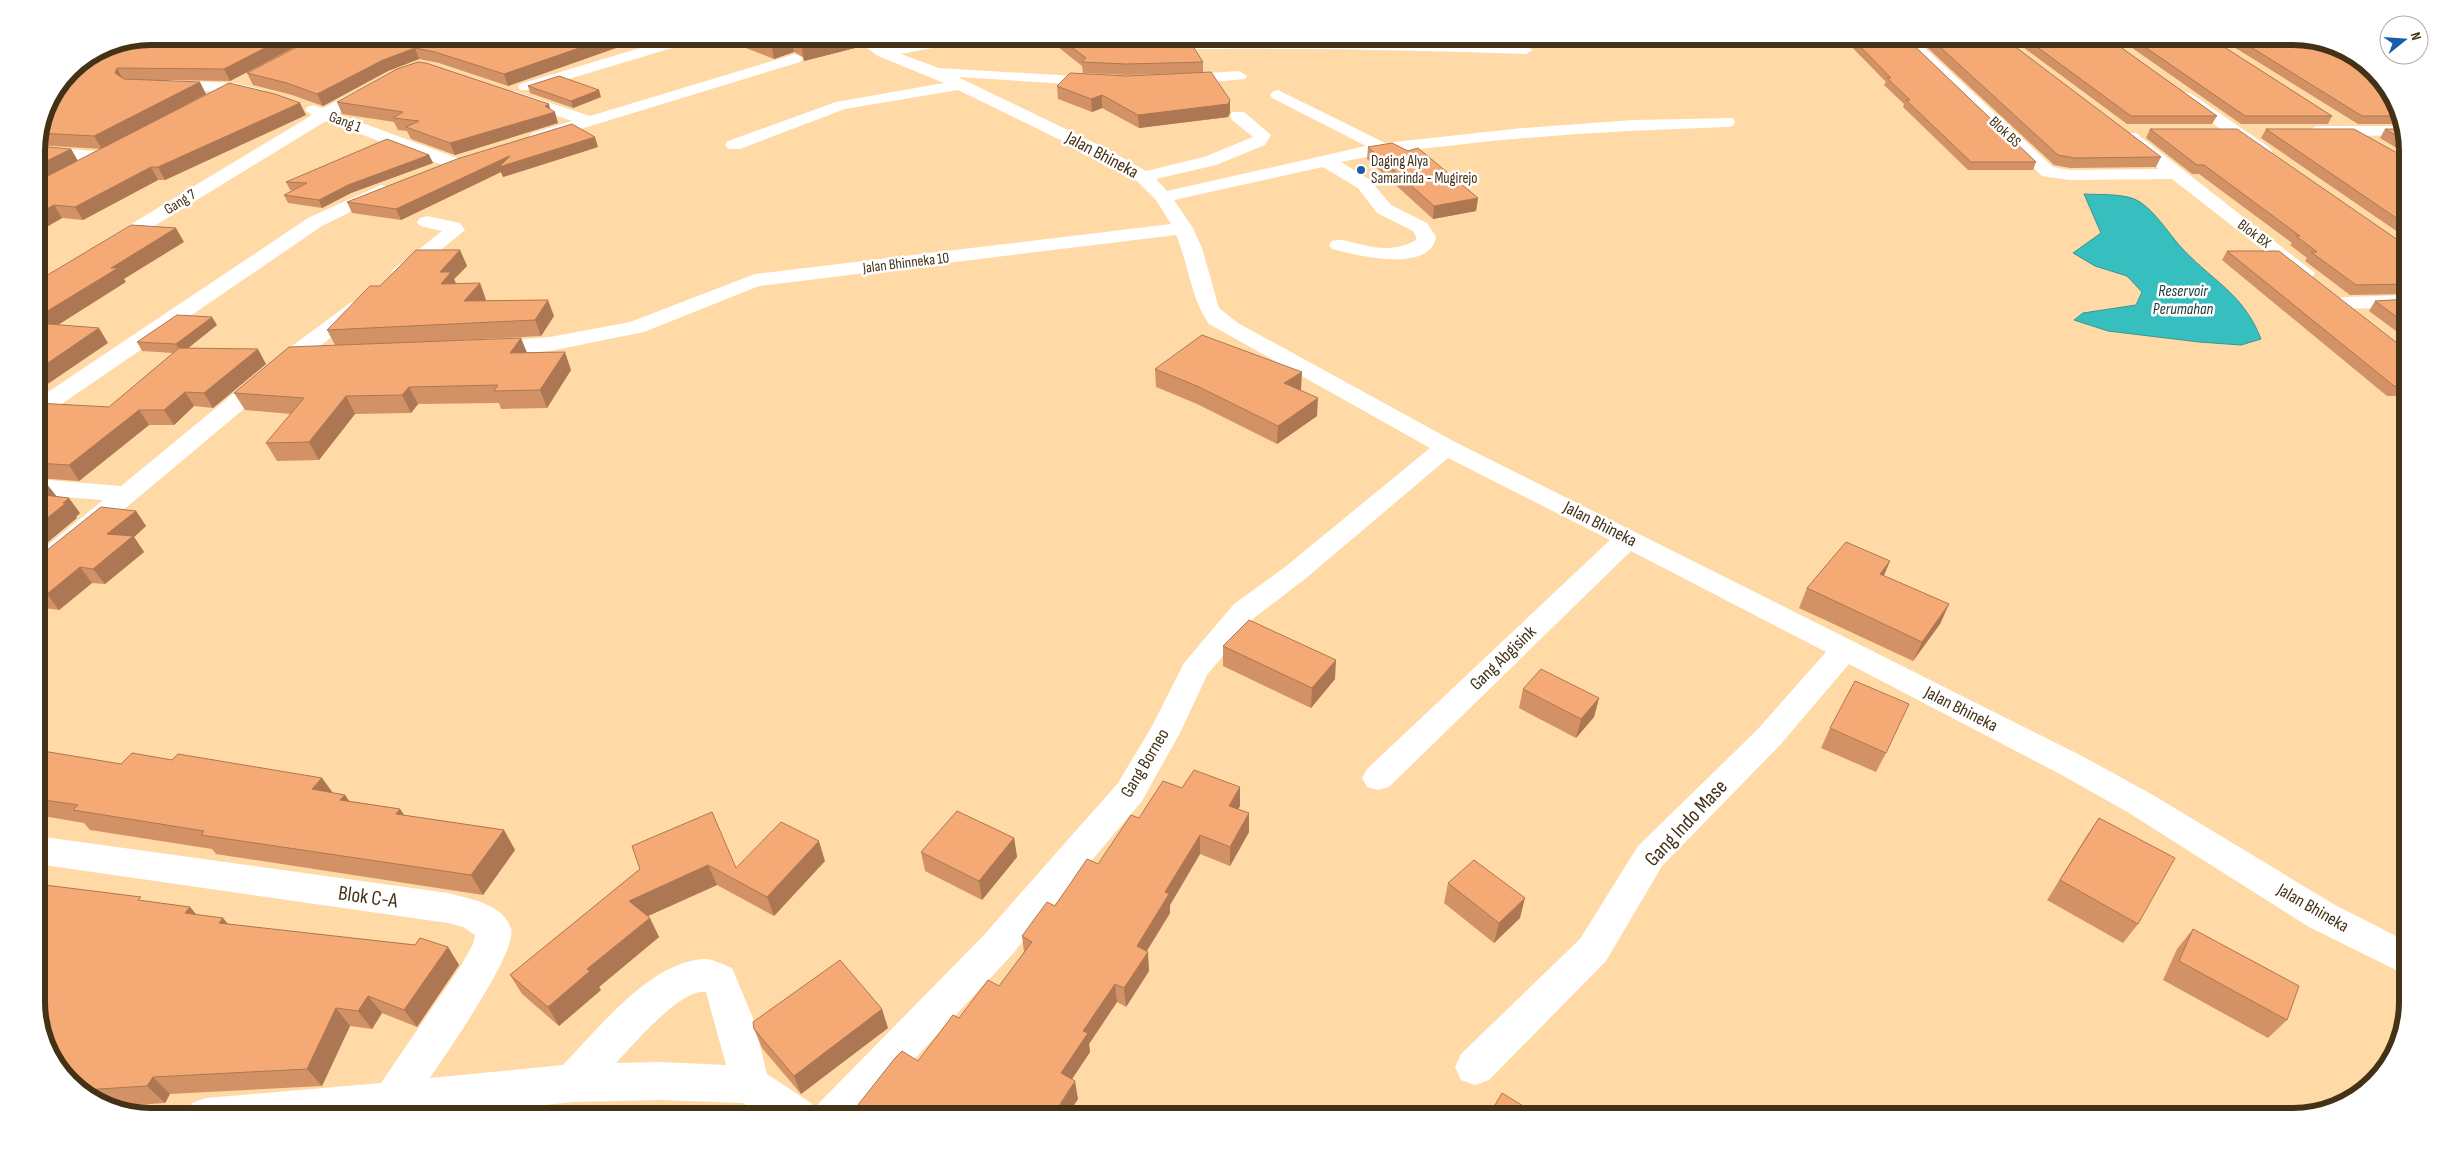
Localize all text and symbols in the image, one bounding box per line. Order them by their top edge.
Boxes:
north arrow [2379,15,2429,65]
text: N [2407,30,2425,42]
street label: Gang 1 [326,107,365,137]
street label: Blok BS [1985,112,2025,152]
street label: Jalan Bhineka [1061,127,1142,183]
place label: Daging Alya Samarinda - Mugirejo [1371,152,1477,188]
marker: Daging Alya Samarinda - Mugirejo [1355,164,1367,176]
street label: Gang 7 [161,185,199,219]
street label: Blok BX [2234,215,2275,253]
street label: Jalan Bhinneka 10 [861,248,950,278]
water label: Reservoir Perumahan [2153,282,2213,319]
street label: Jalan Bhineka [1559,496,1640,551]
street label: Gang Abgisink [1466,621,1541,695]
street label: Jalan Bhineka [1920,681,2001,736]
street label: Gang Borneo [1116,725,1174,801]
street label: Gang Indo Mase [1639,774,1733,872]
street label: Jalan Bhineka [2273,879,2353,937]
street label: Blok C-A [337,880,400,914]

